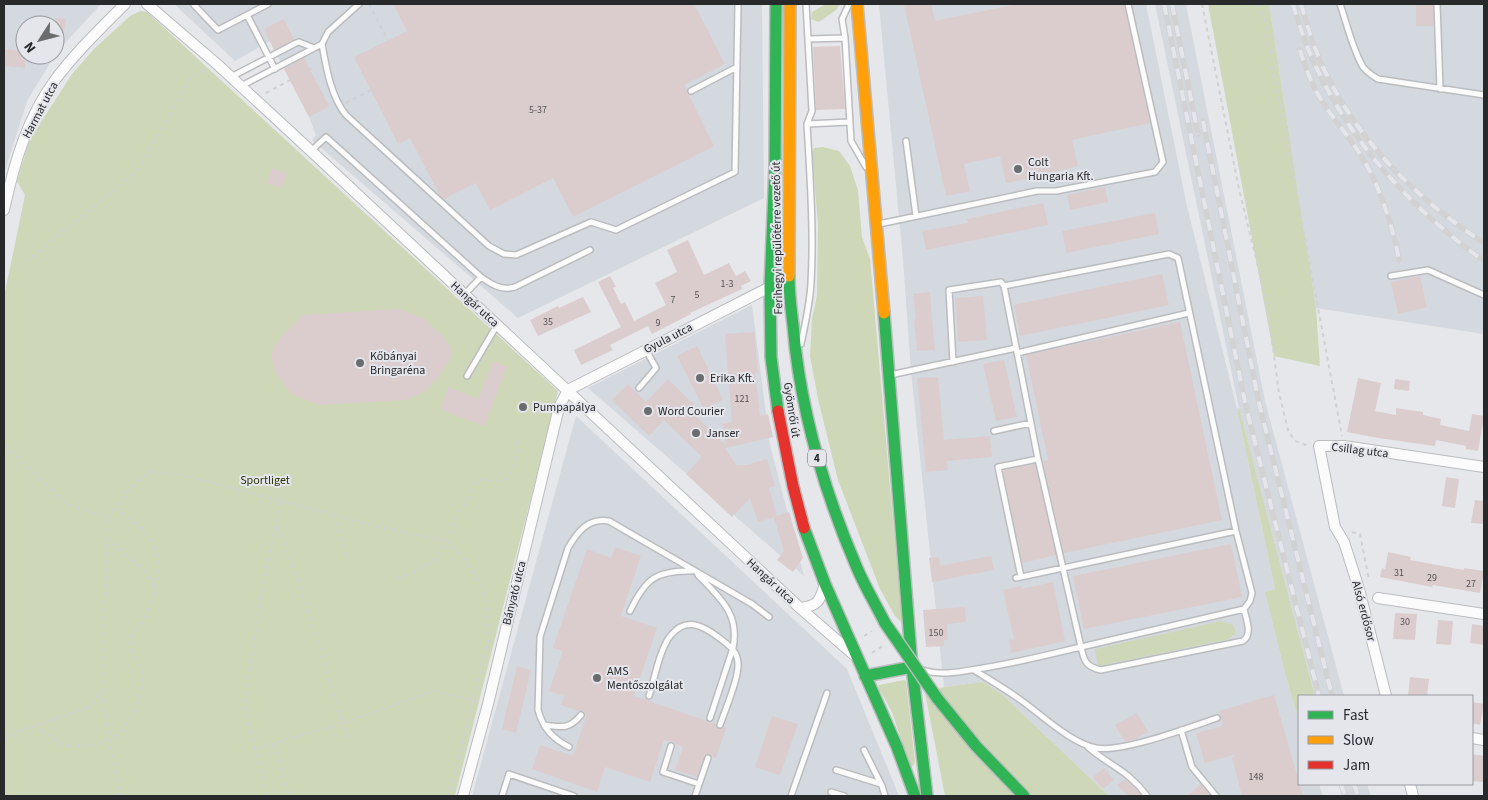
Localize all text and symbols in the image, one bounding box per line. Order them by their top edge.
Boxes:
north arrow [15,15,65,65]
text: N [19,37,41,57]
street label: Harmat utca [18,79,63,142]
house number: 5-37 [529,103,547,117]
place label: Colt Hungaria Kft. [1028,154,1094,185]
street label: Ferihegyi repülőtérre vezető út [768,161,787,315]
marker: Colt Hungaria Kft. [1012,163,1024,175]
street label: Hangár utca [447,277,503,331]
house number: 1-3 [720,277,734,291]
house number: 5 [695,288,700,302]
house number: 7 [671,293,676,307]
house number: 35 [543,315,553,329]
house number: 9 [656,316,661,330]
street label: Gyula utca [641,319,696,358]
place label: Kőbányai Bringaréna [370,348,425,379]
marker: Kőbányai Bringaréna [354,357,366,369]
place label: Erika Kft. [710,370,755,387]
marker: Erika Kft. [694,372,706,384]
street label: Gyömrői út [779,381,804,439]
house number: 121 [735,392,749,406]
place label: Pumpapálya [533,399,596,416]
marker: Pumpapálya [517,401,529,413]
place label: Word Courier [658,403,725,420]
marker: Word Courier [642,405,654,417]
place label: Janser [706,425,740,442]
marker: Janser [690,427,702,439]
street label: Csillag utca [1330,439,1389,462]
road number: 4 [808,449,826,466]
park label: Sportliget [240,472,290,489]
street label: Hangár utca [743,554,799,608]
street label: Bányató utca [498,559,531,627]
house number: 31 [1394,566,1404,580]
house number: 29 [1427,571,1437,585]
house number: 27 [1466,577,1476,591]
street label: Alsó erdősor [1347,579,1380,644]
house number: 30 [1400,615,1410,629]
house number: 150 [929,626,943,640]
place label: AMS Mentőszolgálat [607,663,683,694]
marker: AMS Mentőszolgálat [591,672,603,684]
legend [1298,695,1473,785]
text: Fast [1343,705,1369,726]
text: Slow [1343,730,1374,751]
text: Jam [1343,755,1370,776]
house number: 148 [1249,770,1263,784]

